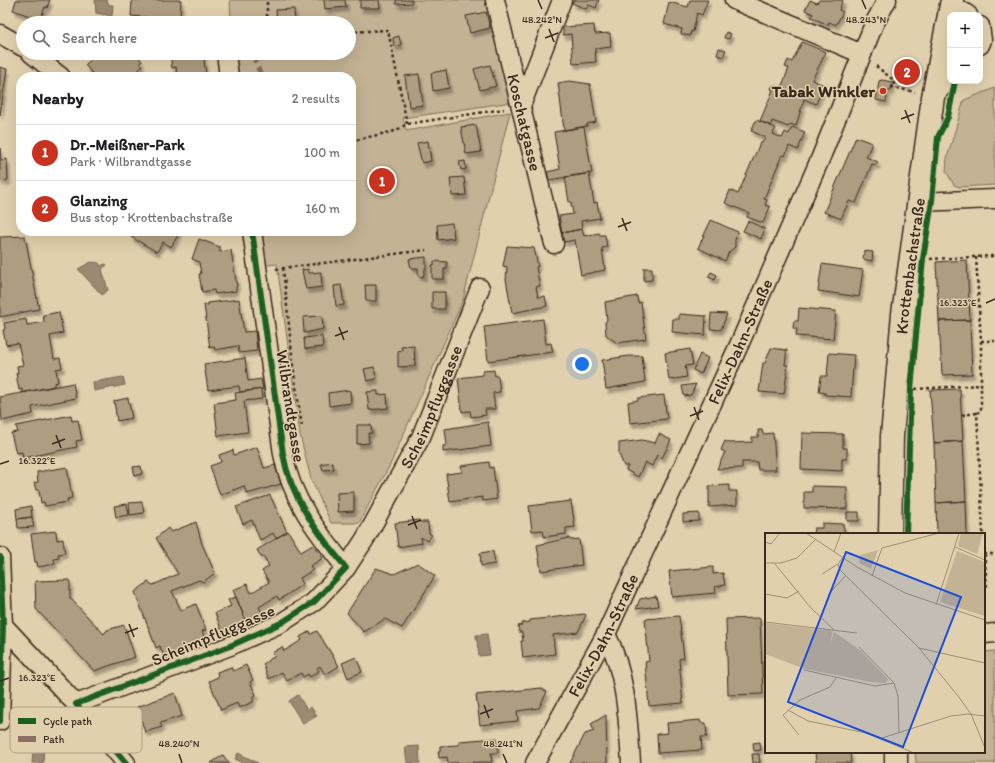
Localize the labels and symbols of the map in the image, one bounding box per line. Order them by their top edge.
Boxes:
text: 48.242°N [522,13,562,26]
text: 48.243°N [846,13,886,26]
pin: 2 [894,57,920,87]
street label: Koschatgasse [503,72,546,173]
place label: Tabak Winkler [771,81,875,101]
marker: Tabak Winkler [878,86,888,96]
pin: 1 [369,166,395,196]
street label: Krottenbachstraße [891,196,929,335]
street label: Felix-Dahn-Straße [703,276,777,407]
text: 16.323°E [939,296,977,309]
street label: Scheimpfluggasse [396,342,466,472]
street label: Wilbrandtgasse [272,348,310,464]
your location [572,354,592,374]
text: 16.322°E [19,454,56,467]
inset map [765,533,985,753]
street label: Felix-Dahn-Straße [564,570,642,700]
street label: Scheimpfluggasse [148,600,278,670]
text: 16.323°E [18,671,56,684]
legend [10,707,142,753]
text: Cycle path [43,715,92,728]
text: Path [43,733,65,746]
text: 48.240°N [158,737,200,750]
text: 48.241°N [483,737,523,750]

